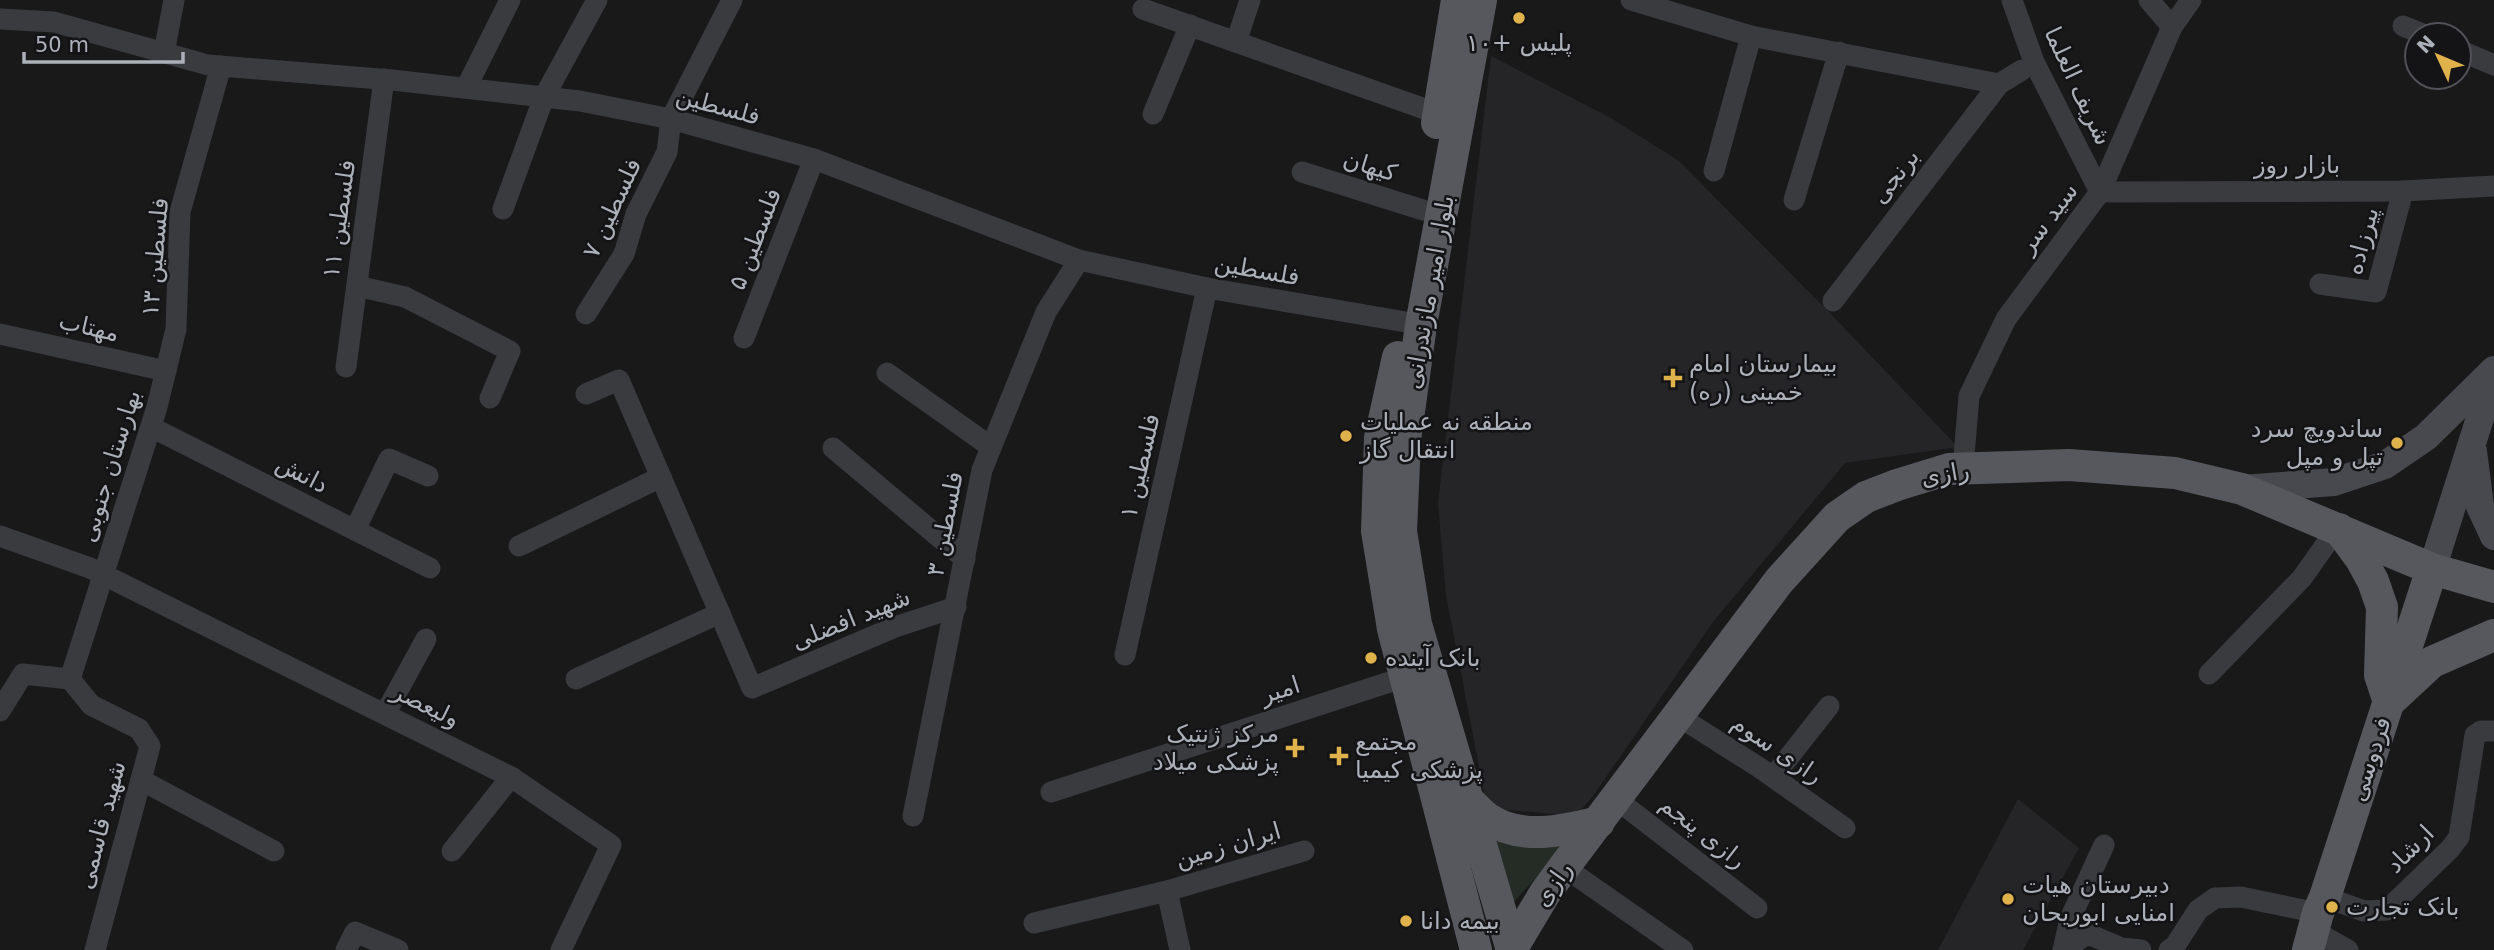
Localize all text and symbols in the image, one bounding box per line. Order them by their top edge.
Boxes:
marker: پلیس +١٠ [1511,10,1527,26]
scale bar [24,21,184,65]
north arrow [2403,21,2473,91]
street label: شریف العلما [2038,22,2118,150]
place label: پلیس +١٠ [1466,29,1572,57]
text: N [2412,31,2439,58]
text: 50 m [35,33,89,57]
street label: فلسطین [673,81,763,131]
street label: برنجی [1865,143,1925,209]
street label: کیهان [1340,145,1401,188]
street label: بازار روز [2253,151,2340,179]
street label: فلسطین ۷ [577,154,647,262]
street label: فلسطین ۱۱ [317,158,361,280]
street label: سید سر [2012,177,2084,260]
street label: فلسطین ۵ [723,184,787,294]
street label: بلوار امیر مازندرانی [1398,193,1460,391]
street label: فلسطین ۱۳ [136,196,174,318]
street label: پیرزاده [2340,204,2384,278]
street label: فلسطین [1212,249,1302,291]
street label: مهتاب [56,306,122,348]
place label: بیمارستان امام خمینی (ره) [1689,350,1837,406]
marker: بیمارستان امام خمینی (ره) [1663,368,1683,388]
street label: بهارستان جنوبی [74,386,146,546]
place label: منطقه نه عملیات انتقال گاز [1359,408,1533,464]
street label: فلسطین ۱ [1114,411,1166,521]
place label: ساندویچ سرد تپل و مپل [2251,415,2383,471]
marker: منطقه نه عملیات انتقال گاز [1338,428,1354,444]
marker: ساندویچ سرد تپل و مپل [2389,435,2405,451]
street label: دانش [271,449,333,499]
street label: رازی [1919,456,1971,492]
street label: فلسطین ۳ [921,469,969,579]
street label: شهید افضلی [788,583,914,655]
place label: بانک آینده [1385,643,1481,672]
marker: بانک آینده [1363,650,1379,666]
street label: امیر [1256,671,1303,710]
street label: ولیعصر [387,676,464,733]
street label: رازی سوم [1726,708,1828,790]
street label: فردوسی [2343,713,2397,805]
place label: مرکز ژنتیک پزشکی میلاد [1153,720,1279,776]
place label: مجتمع پزشکی کیمیا [1355,728,1483,784]
marker: مرکز ژنتیک پزشکی میلاد [1285,738,1305,758]
marker: مجتمع پزشکی کیمیا [1329,746,1349,766]
street label: شهید قاسمی [70,758,132,892]
street label: رازی پنجم [1654,790,1752,874]
street label: ایران زمین [1172,817,1284,873]
street label: ارشاد [2380,819,2440,879]
street label: رازی [1528,856,1578,912]
place label: دبیرستان هیات امنایی ابوریحان [2022,871,2175,927]
marker: دبیرستان هیات امنایی ابوریحان [2000,891,2016,907]
place label: بانک تجارت [2346,893,2459,921]
marker: بانک تجارت [2324,899,2340,915]
place label: بیمه دانا [1420,907,1500,935]
marker: بیمه دانا [1398,913,1414,929]

